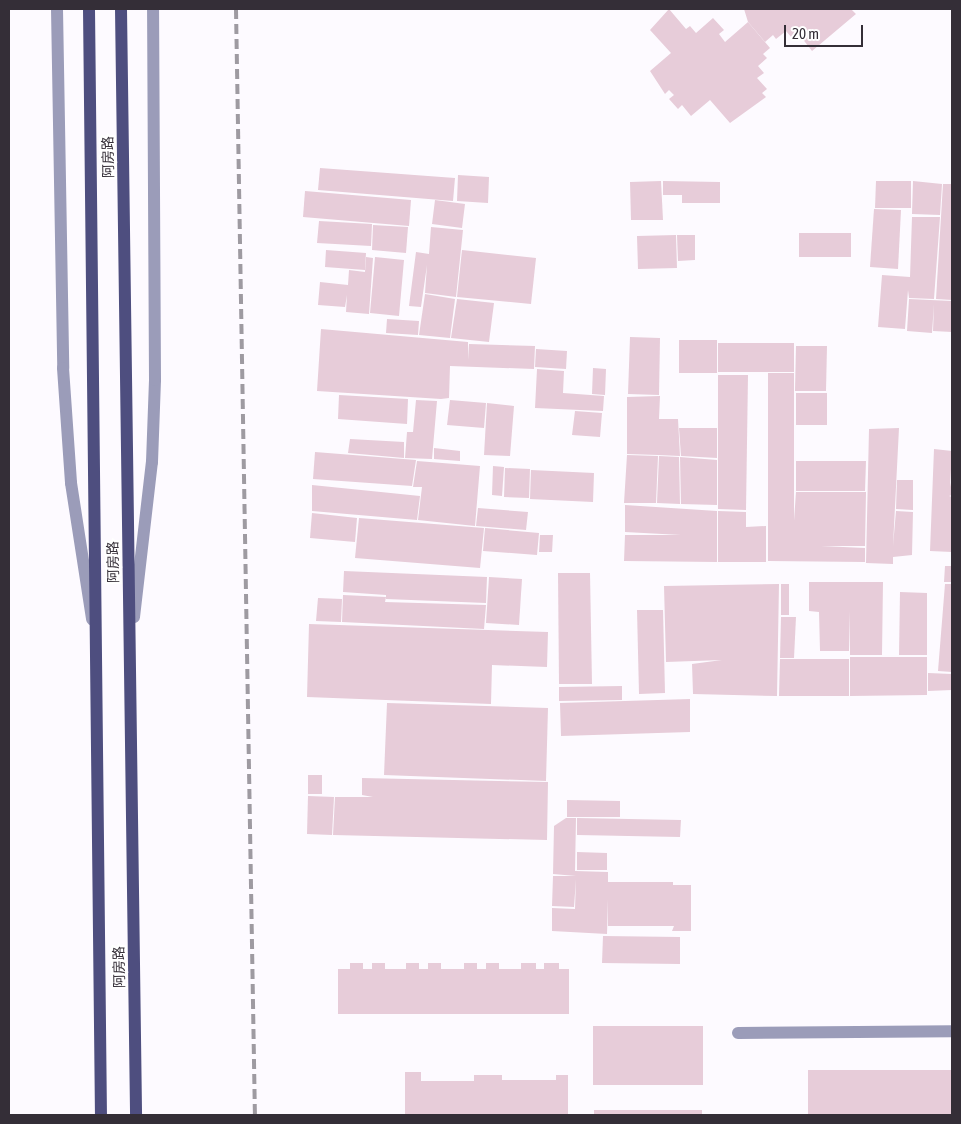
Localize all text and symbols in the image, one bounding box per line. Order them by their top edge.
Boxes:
scale bar [786,15,865,47]
text: 20 m [792,25,819,42]
street label: 阿房路 [99,136,117,178]
street label: 阿房路 [104,541,122,583]
street label: 阿房路 [110,946,128,988]

